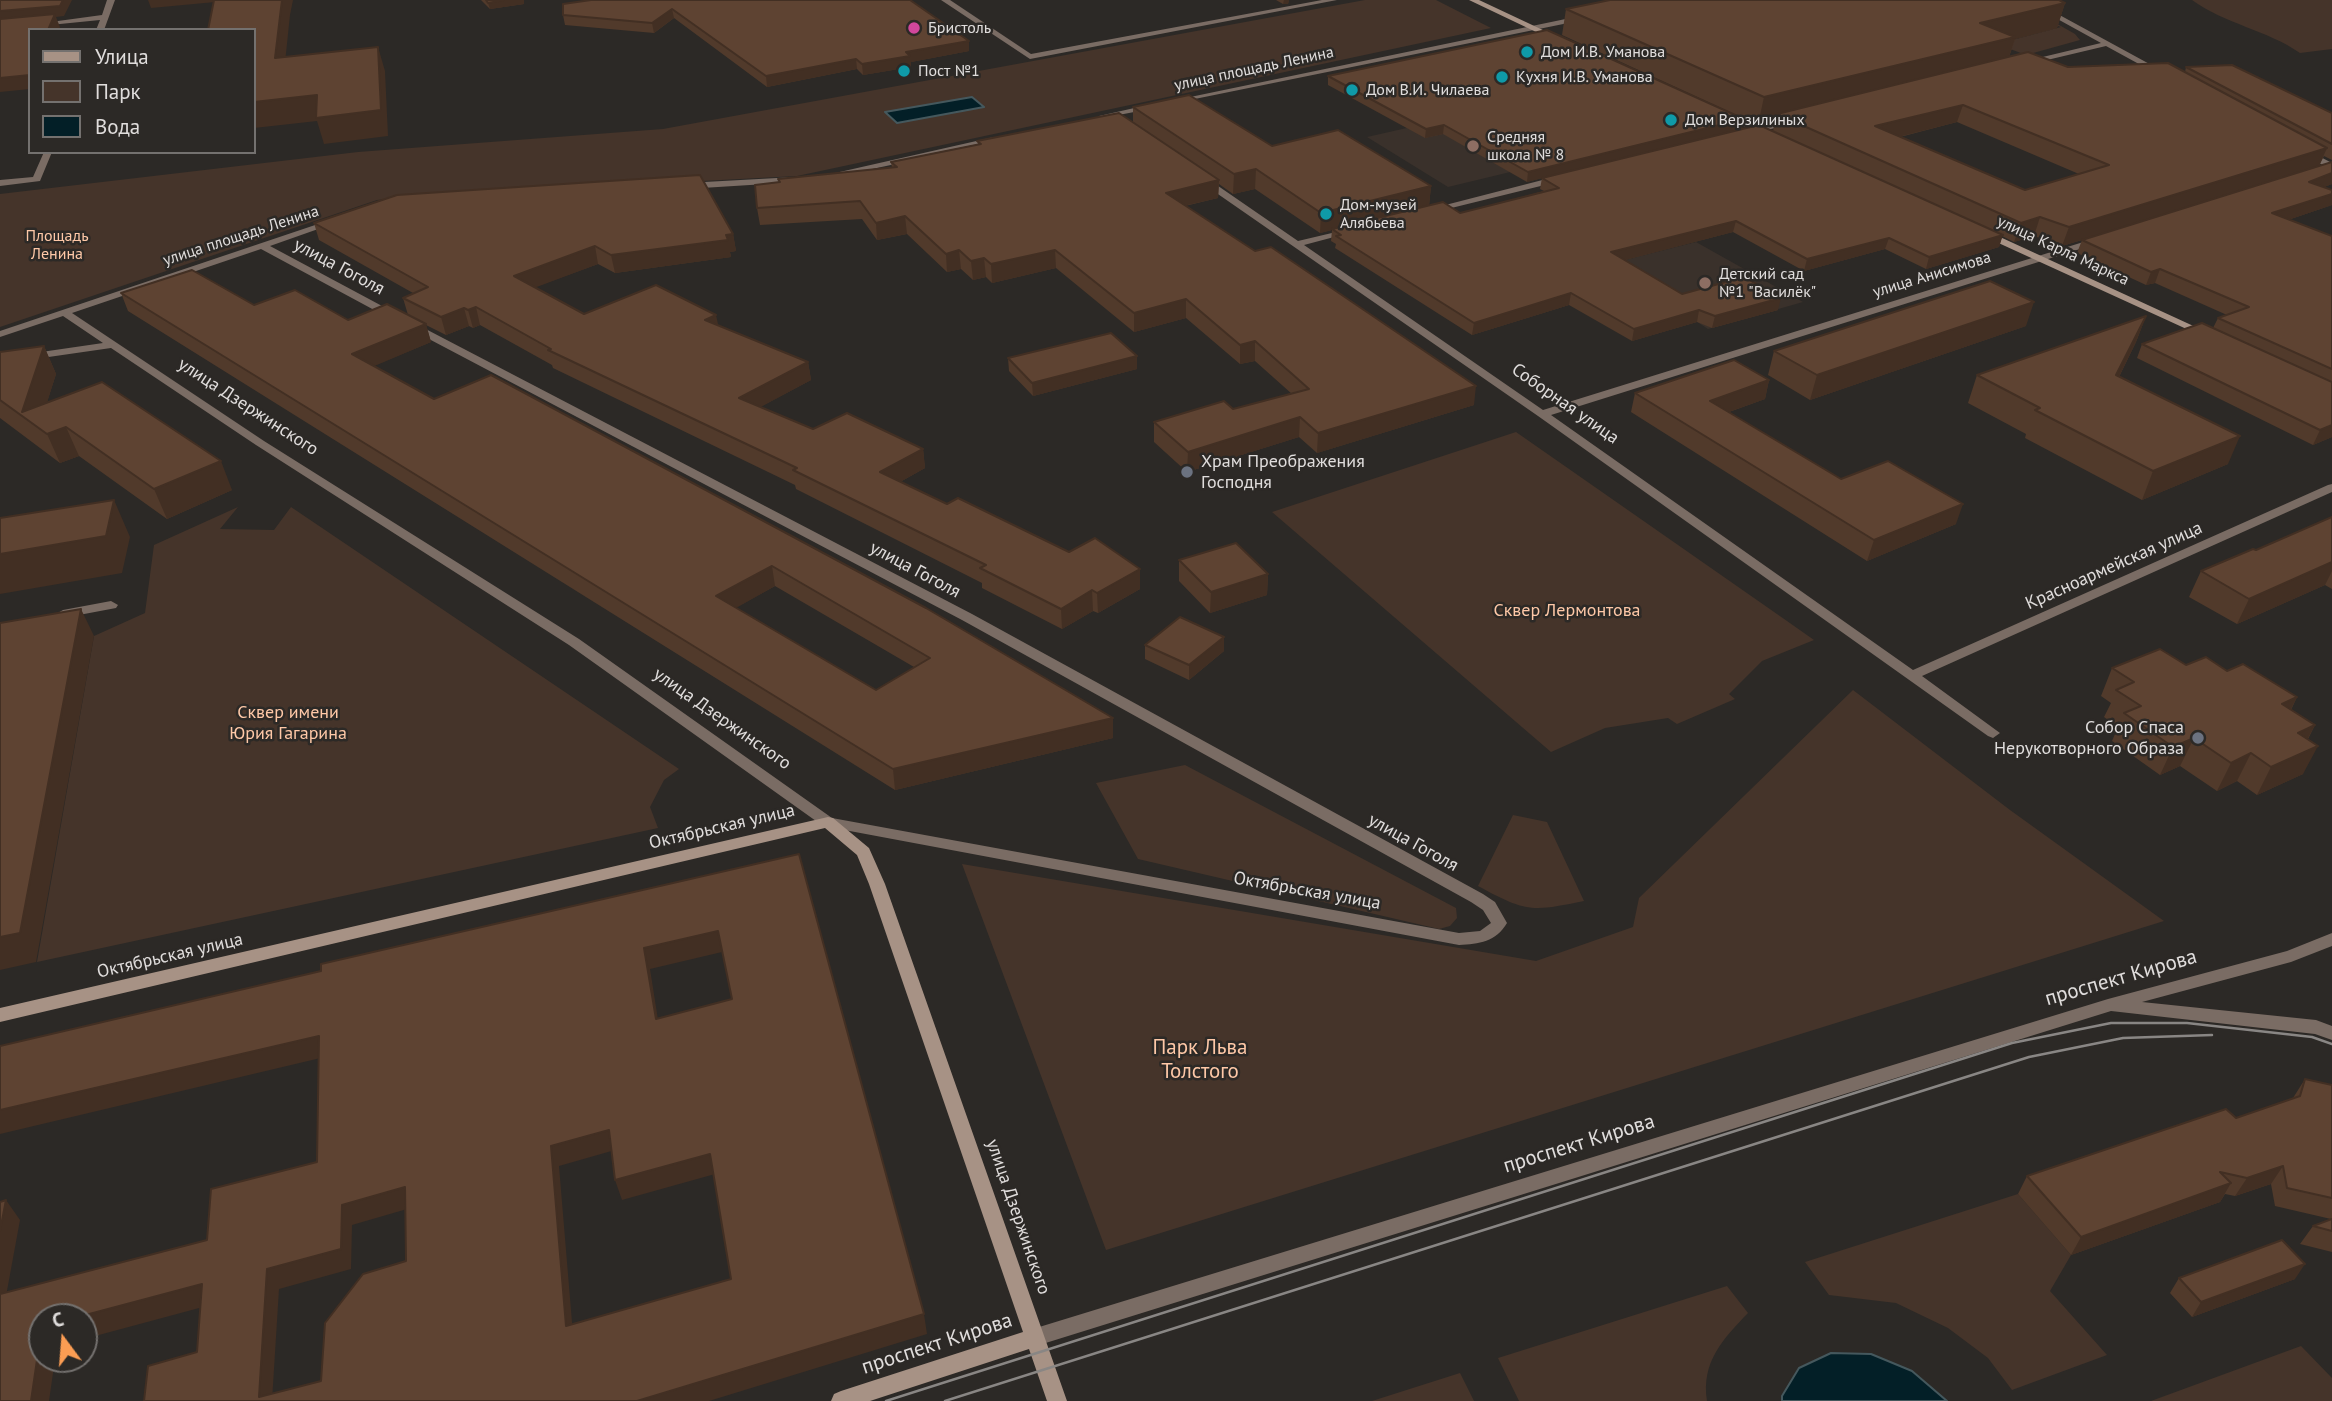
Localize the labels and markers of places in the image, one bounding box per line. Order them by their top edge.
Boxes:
place label: Бристоль [928,18,991,38]
marker: Бристоль [906,20,922,36]
place label: Дом И.В. Уманова [1541,42,1665,62]
marker: Дом И.В. Уманова [1519,44,1535,60]
place label: Пост №1 [918,61,980,81]
marker: Пост №1 [896,63,912,79]
place label: Кухня И.В. Уманова [1516,67,1653,87]
marker: Кухня И.В. Уманова [1494,69,1510,85]
place label: Дом В.И. Чилаева [1366,80,1489,100]
marker: Дом В.И. Чилаева [1344,82,1360,98]
place label: Дом Верзилиных [1685,110,1805,130]
marker: Дом Верзилиных [1663,112,1679,128]
place label: Средняя школа № 8 [1487,127,1564,165]
marker: Средняя школа № 8 [1465,138,1481,154]
place label: Дом-музей Алябьева [1340,195,1417,233]
marker: Дом-музей Алябьева [1318,206,1334,222]
place label: Детский сад №1 "Василёк" [1719,264,1816,302]
marker: Детский сад №1 "Василёк" [1697,275,1713,291]
place label: Храм Преображения Господня [1201,451,1365,494]
marker: Храм Преображения Господня [1179,464,1195,480]
place label: Собор Спаса Нерукотворного Образа [1994,717,2184,760]
marker: Собор Спаса Нерукотворного Образа [2190,730,2206,746]

